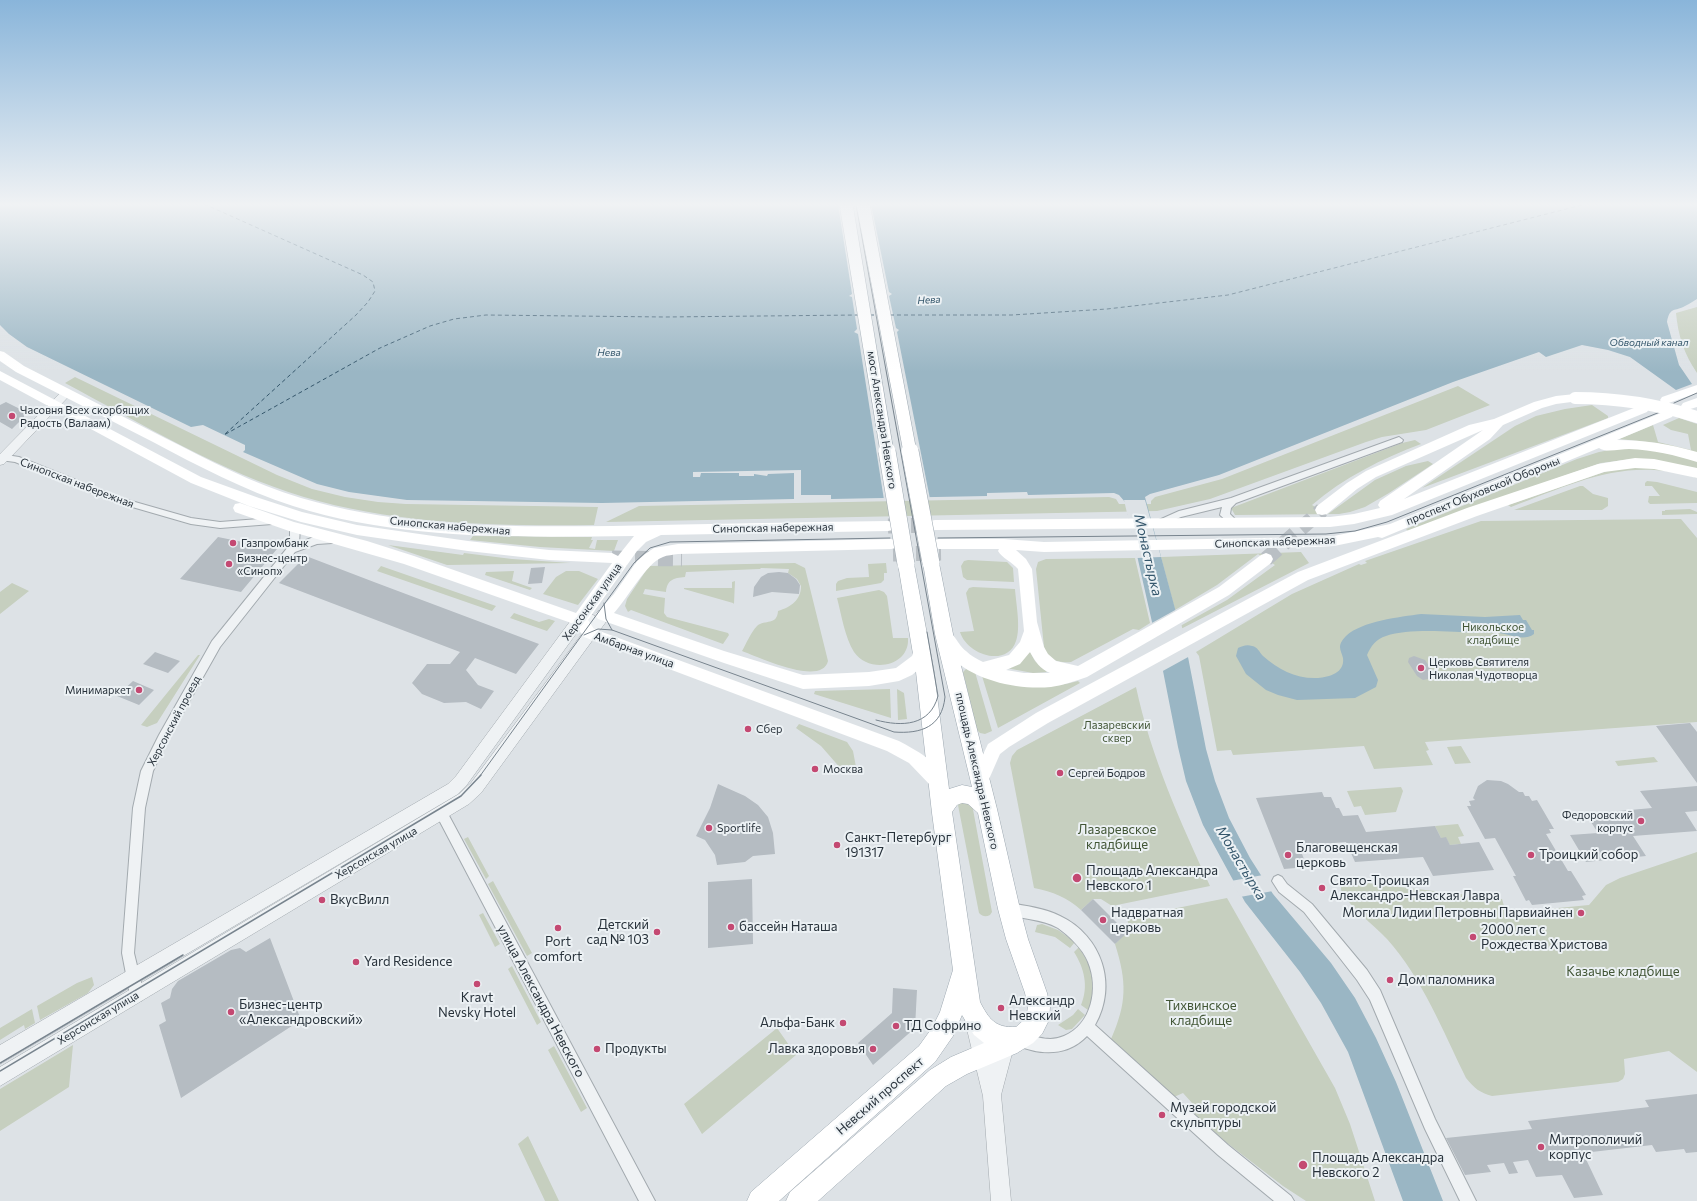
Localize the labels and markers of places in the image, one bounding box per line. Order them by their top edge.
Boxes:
place label: Часовня Всех скорбящих Радость (Валаам) [20,403,149,429]
marker: Часовня Всех скорбящих Радость (Валаам) [7,411,17,421]
place label: Газпромбанк [241,536,309,550]
marker: Газпромбанк [228,538,238,548]
place label: Бизнес-центр «Синоп» [237,551,308,577]
marker: Бизнес-центр «Синоп» [224,559,234,569]
place label: Церковь Святителя Николая Чудотворца [1429,655,1537,681]
marker: Церковь Святителя Николая Чудотворца [1416,663,1426,673]
place label: Минимаркет [65,683,131,697]
marker: Минимаркет [134,685,144,695]
place label: Сбер [756,722,782,736]
marker: Сбер [743,724,753,734]
place label: Москва [823,762,863,776]
marker: Москва [810,764,820,774]
place label: Сергей Бодров [1068,766,1145,780]
marker: Сергей Бодров [1055,768,1065,778]
place label: Федоровский корпус [1562,808,1633,834]
marker: Федоровский корпус [1636,816,1646,826]
place label: Sportlife [717,821,761,835]
marker: Sportlife [704,823,714,833]
place label: Санкт-Петербург 191317 [845,830,951,861]
marker: Санкт-Петербург 191317 [832,840,842,850]
place label: Благовещенская церковь [1296,840,1398,871]
place label: Троицкий собор [1539,847,1638,863]
marker: Благовещенская церковь [1283,850,1293,860]
marker: Троицкий собор [1526,850,1536,860]
place label: Площадь Александра Невского 1 [1086,863,1218,894]
marker: Площадь Александра Невского 1 [1071,872,1083,884]
place label: Свято-Троицкая Александро-Невская Лавра [1330,873,1500,904]
marker: Свято-Троицкая Александро-Невская Лавра [1317,883,1327,893]
place label: ВкусВилл [330,892,389,908]
marker: ВкусВилл [317,895,327,905]
place label: Надвратная церковь [1111,905,1183,936]
place label: Могила Лидии Петровны Парвиайнен [1342,905,1573,921]
marker: Могила Лидии Петровны Парвиайнен [1576,908,1586,918]
marker: Надвратная церковь [1098,915,1108,925]
place label: Детский сад № 103 [587,917,649,948]
place label: бассейн Наташа [739,919,838,935]
marker: бассейн Наташа [726,922,736,932]
place label: 2000 лет с Рождества Христова [1481,922,1608,953]
marker: Port comfort [553,923,563,933]
marker: Детский сад № 103 [652,927,662,937]
marker: 2000 лет с Рождества Христова [1468,932,1478,942]
place label: Port comfort [534,934,582,965]
place label: Yard Residence [364,954,452,970]
marker: Yard Residence [351,957,361,967]
place label: Дом паломника [1398,972,1495,988]
marker: Дом паломника [1385,975,1395,985]
marker: Kravt Nevsky Hotel [472,979,482,989]
place label: Kravt Nevsky Hotel [438,990,516,1021]
place label: Александр Невский [1009,993,1075,1024]
place label: Бизнес-центр «Александровский» [239,997,363,1028]
marker: Александр Невский [996,1003,1006,1013]
marker: Бизнес-центр «Александровский» [226,1007,236,1017]
place label: Альфа-Банк [760,1015,835,1031]
marker: Альфа-Банк [838,1018,848,1028]
place label: ТД Софрино [904,1018,981,1034]
marker: ТД Софрино [891,1021,901,1031]
place label: Продукты [605,1041,667,1057]
place label: Лавка здоровья [768,1041,865,1057]
marker: Продукты [592,1044,602,1054]
marker: Лавка здоровья [868,1044,878,1054]
place label: Музей городской скульптуры [1170,1100,1276,1131]
marker: Музей городской скульптуры [1157,1110,1167,1120]
place label: Митрополичий корпус [1549,1132,1642,1163]
marker: Митрополичий корпус [1536,1142,1546,1152]
place label: Площадь Александра Невского 2 [1312,1150,1444,1181]
marker: Площадь Александра Невского 2 [1297,1159,1309,1171]

